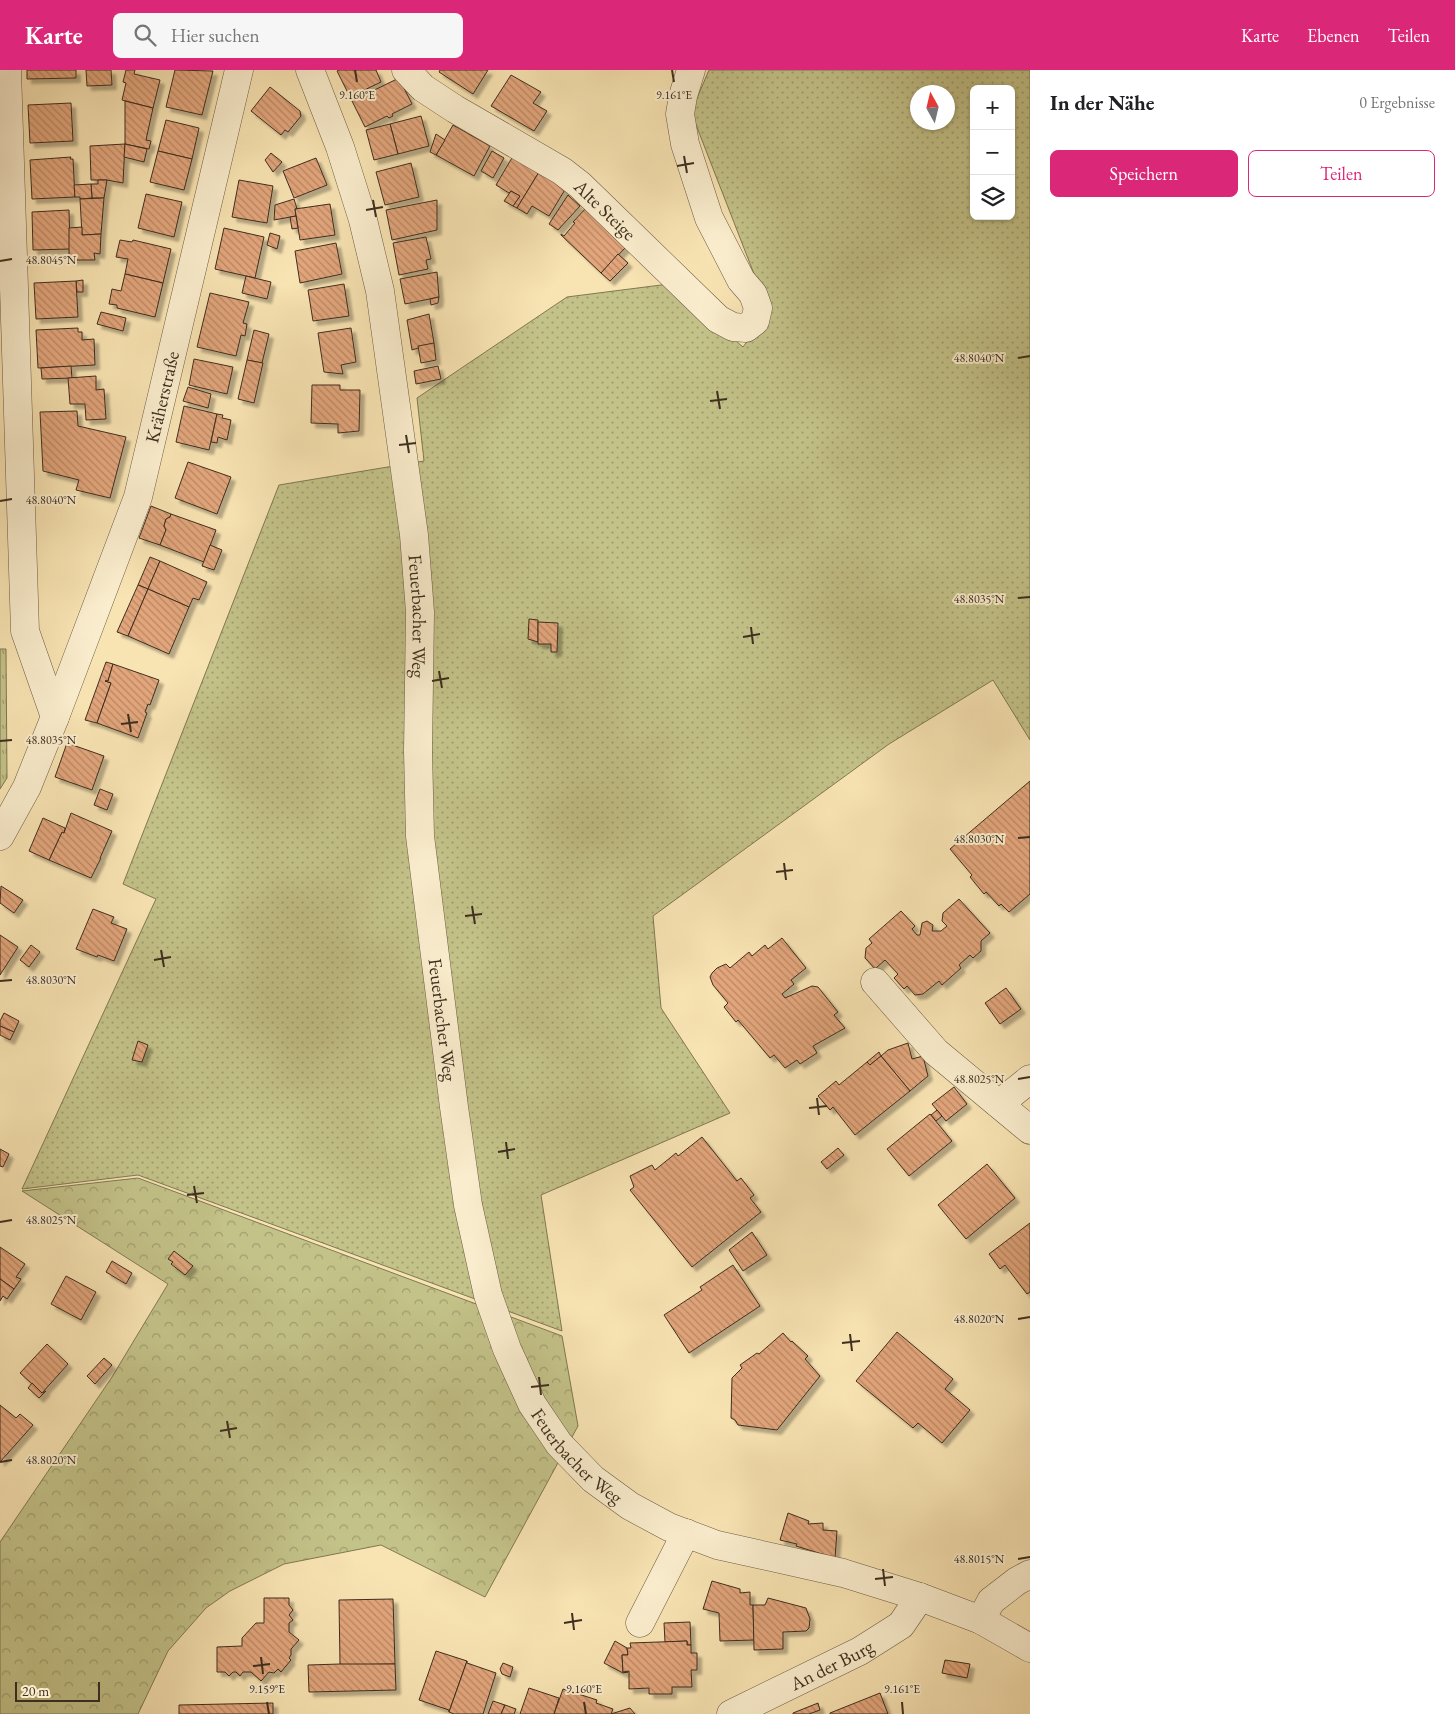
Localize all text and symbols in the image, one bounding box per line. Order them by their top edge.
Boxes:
search box [113,13,463,58]
text: Karte [25,20,83,51]
icon: search [131,21,159,49]
text: Hier suchen [171,23,260,48]
text: Karte [1241,24,1279,47]
text: Ebenen [1307,24,1360,47]
text: Teilen [1388,24,1430,47]
north arrow [910,85,955,130]
map controls [970,85,1015,220]
button: + [970,85,1015,130]
text: 9.160°E [339,87,375,103]
text: 9.161°E [656,87,692,103]
text: In der Nähe [1050,89,1155,116]
text: 0 Ergebnisse [1359,92,1435,113]
button: − [970,130,1015,175]
button: Speichern [1050,150,1238,197]
button: Teilen [1248,150,1435,197]
street label: Alte Steige [568,173,642,246]
button: layers [970,175,1015,220]
text: 48.8045°N [26,252,77,268]
street label: Kräherstraße [139,349,185,445]
text: 48.8040°N [954,350,1005,366]
text: 48.8040°N [26,492,77,508]
street label: Feuerbacher Weg [403,554,433,679]
text: 48.8035°N [954,591,1005,607]
text: 48.8035°N [26,732,77,748]
text: 48.8030°N [954,831,1005,847]
street label: Feuerbacher Weg [423,957,463,1083]
text: 48.8030°N [26,972,77,988]
text: 48.8025°N [954,1071,1005,1087]
text: 48.8025°N [26,1212,77,1228]
text: 48.8020°N [954,1311,1005,1327]
street label: Feuerbacher Weg [526,1403,628,1510]
text: 48.8020°N [26,1452,77,1468]
text: 48.8015°N [954,1551,1005,1567]
street label: An der Burg [785,1633,879,1696]
scale bar [15,1679,100,1702]
text: 9.159°E [249,1681,285,1697]
text: 9.160°E [566,1681,602,1697]
text: 9.161°E [884,1681,920,1697]
text: 20 m [22,1682,49,1700]

